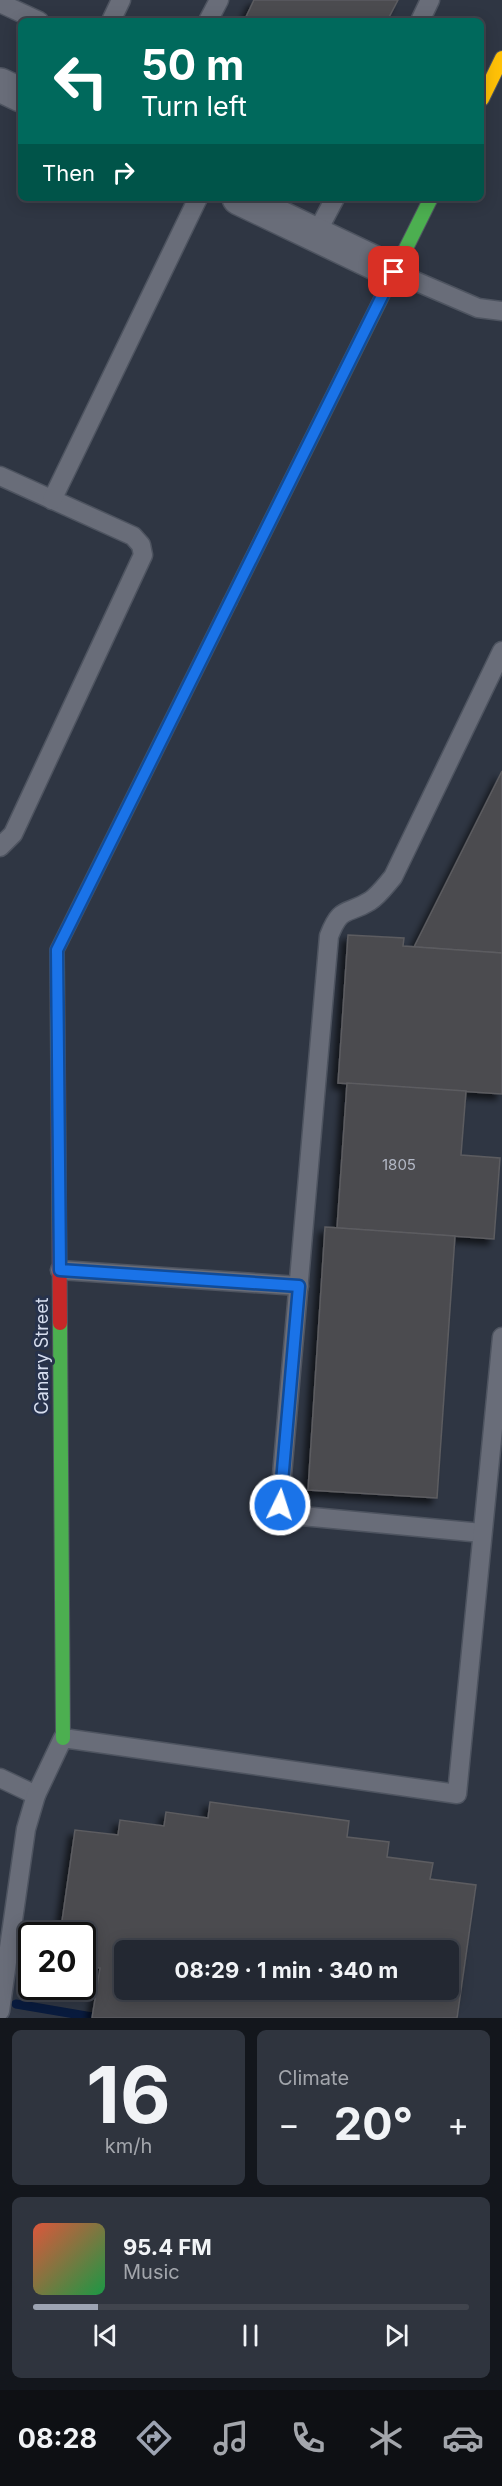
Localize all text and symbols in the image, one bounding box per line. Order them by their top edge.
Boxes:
text: 50 m [141,39,244,90]
icon: left [42,42,120,120]
text: Turn left [141,90,247,123]
icon: right [107,156,140,189]
text: Then [42,160,95,186]
pin [368,246,419,297]
icon: arrive [377,255,410,288]
house number: 1805 [382,1155,416,1174]
street label: Canary Street [31,1297,52,1415]
position arrow [248,1473,312,1537]
speed limit sign: 20 [18,1922,96,2000]
text: 08:29 · 1 min · 340 m [175,1957,398,1983]
text: 16 [86,2047,171,2142]
text: Climate [278,2066,349,2090]
text: 20° [334,2096,413,2151]
text: − [278,2104,300,2144]
text: + [447,2104,469,2144]
text: km/h [105,2134,152,2158]
text: 95.4 FM [123,2234,212,2260]
text: Music [123,2260,180,2284]
icon: previous [89,2319,122,2352]
icon: pause [234,2319,267,2352]
icon: next [380,2319,413,2352]
icon: directions [133,2417,175,2459]
icon: music [210,2417,252,2459]
icon: phone [287,2417,329,2459]
icon: climate [365,2417,407,2459]
icon: car [442,2417,484,2459]
text: 08:28 [18,2422,97,2455]

